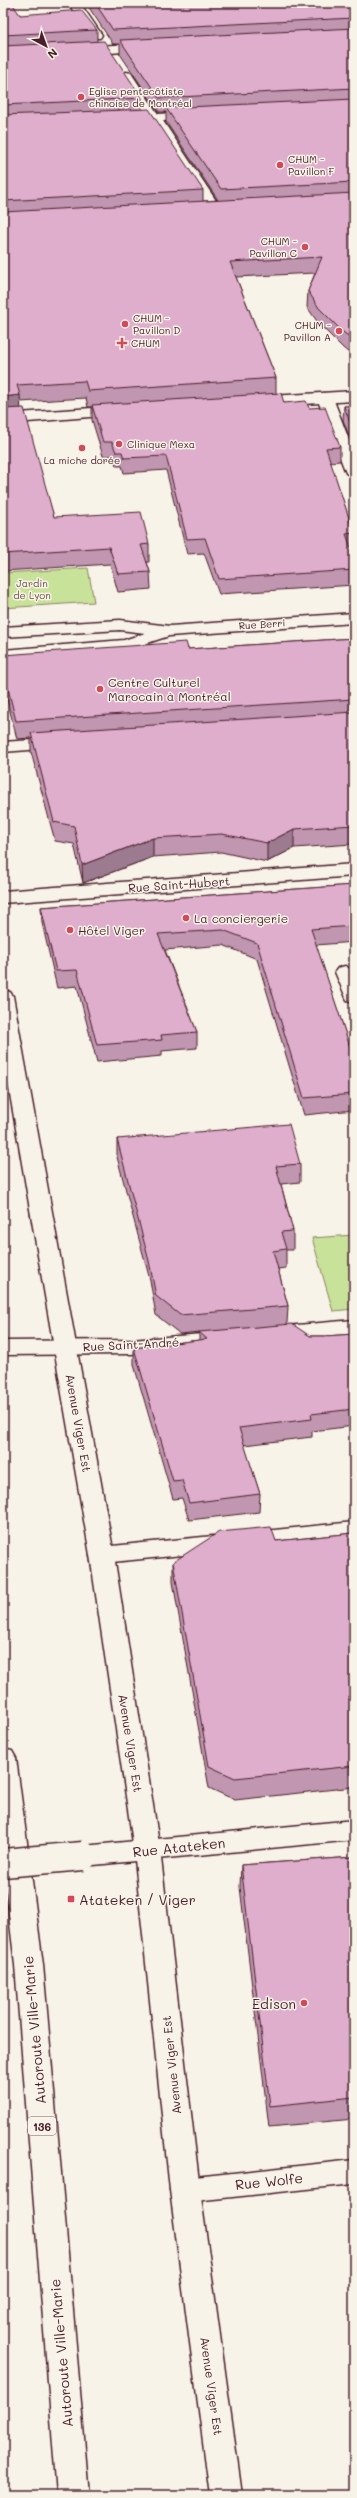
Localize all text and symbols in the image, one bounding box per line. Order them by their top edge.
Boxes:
north arrow [26,26,66,66]
text: N [45,46,61,62]
place label: Eglise pentecôtiste chinoise de Montréal [89,84,192,110]
marker: Eglise pentecôtiste chinoise de Montréal [76,92,86,102]
place label: CHUM - Pavillon F [288,152,334,178]
marker: CHUM - Pavillon F [275,160,285,170]
place label: CHUM - Pavillon C [249,234,297,260]
marker: CHUM - Pavillon C [300,242,310,252]
place label: CHUM - Pavillon D [133,311,180,337]
place label: CHUM - Pavillon A [284,318,331,344]
marker: CHUM - Pavillon D [120,319,130,329]
marker: CHUM - Pavillon A [334,326,344,336]
place label: CHUM [131,336,160,350]
marker: CHUM [116,337,128,349]
place label: Clinique Mexa [127,437,195,451]
marker: Clinique Mexa [114,439,124,449]
marker: La miche dorée [77,443,87,453]
place label: La miche dorée [44,453,120,467]
park label: Jardin de Lyon [13,576,51,602]
street label: Rue Berri [238,615,286,633]
place label: Centre Culturel Marocain à Montréal [108,674,231,704]
marker: Centre Culturel Marocain à Montréal [95,684,105,694]
street label: Rue Saint-Hubert [128,872,230,896]
place label: La conciergerie [194,910,288,926]
marker: La conciergerie [181,913,191,923]
place label: Hôtel Viger [78,922,145,938]
marker: Hôtel Viger [65,925,75,935]
street label: Rue Saint-André [82,1333,180,1355]
street label: Avenue Viger Est [63,1373,95,1473]
street label: Avenue Viger Est [115,1693,147,1793]
street label: Rue Atateken [132,1833,226,1861]
place label: Atateken / Viger [79,1890,196,1909]
marker: Atateken / Viger [66,1894,76,1904]
street label: Autoroute Ville-Marie [18,1955,50,2105]
place label: Edison [252,1994,296,2013]
marker: Edison [299,1998,309,2008]
street label: Avenue Viger Est [158,2015,184,2115]
road number: 136 [28,2117,56,2135]
street label: Rue Wolfe [234,2168,304,2194]
street label: Autoroute Ville-Marie [45,2278,77,2428]
street label: Avenue Viger Est [197,2336,227,2436]

